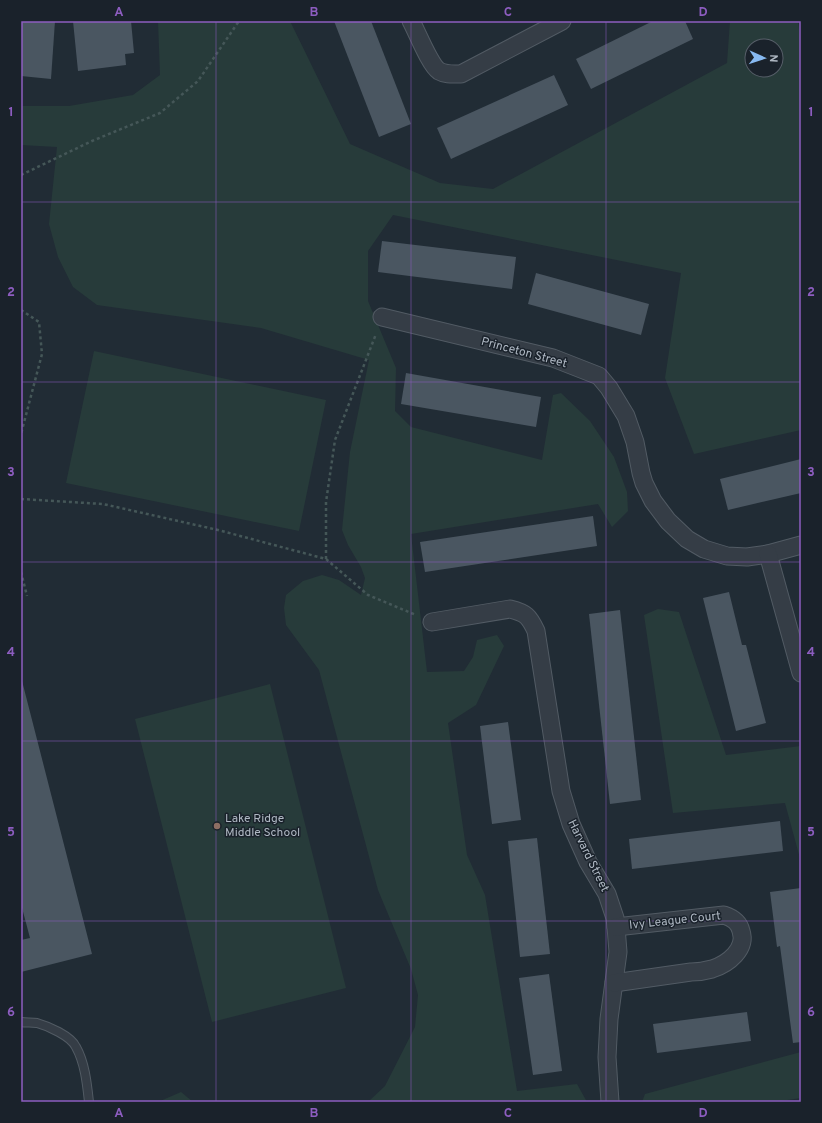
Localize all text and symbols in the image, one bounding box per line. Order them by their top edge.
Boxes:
text: A [114,5,124,21]
text: B [310,5,319,21]
text: C [504,5,512,21]
text: D [698,5,708,21]
north arrow [744,38,784,78]
text: N [766,54,780,63]
text: 1 [8,105,14,121]
text: 1 [808,105,814,121]
text: 2 [7,285,15,301]
text: 2 [807,285,815,301]
street label: Princeton Street [479,334,569,372]
text: 3 [7,465,15,481]
text: 3 [807,465,815,481]
text: 4 [7,645,15,661]
text: 4 [807,645,815,661]
place label: Lake Ridge Middle School [225,811,300,841]
street label: Harvard Street [564,817,612,895]
marker: Lake Ridge Middle School [212,821,222,831]
text: 5 [7,825,15,841]
text: 5 [807,825,815,841]
street label: Ivy League Court [628,908,722,934]
text: 6 [7,1005,15,1021]
text: 6 [807,1005,815,1021]
text: A [114,1106,124,1122]
text: B [310,1106,319,1122]
text: C [504,1106,512,1122]
text: D [698,1106,708,1122]

